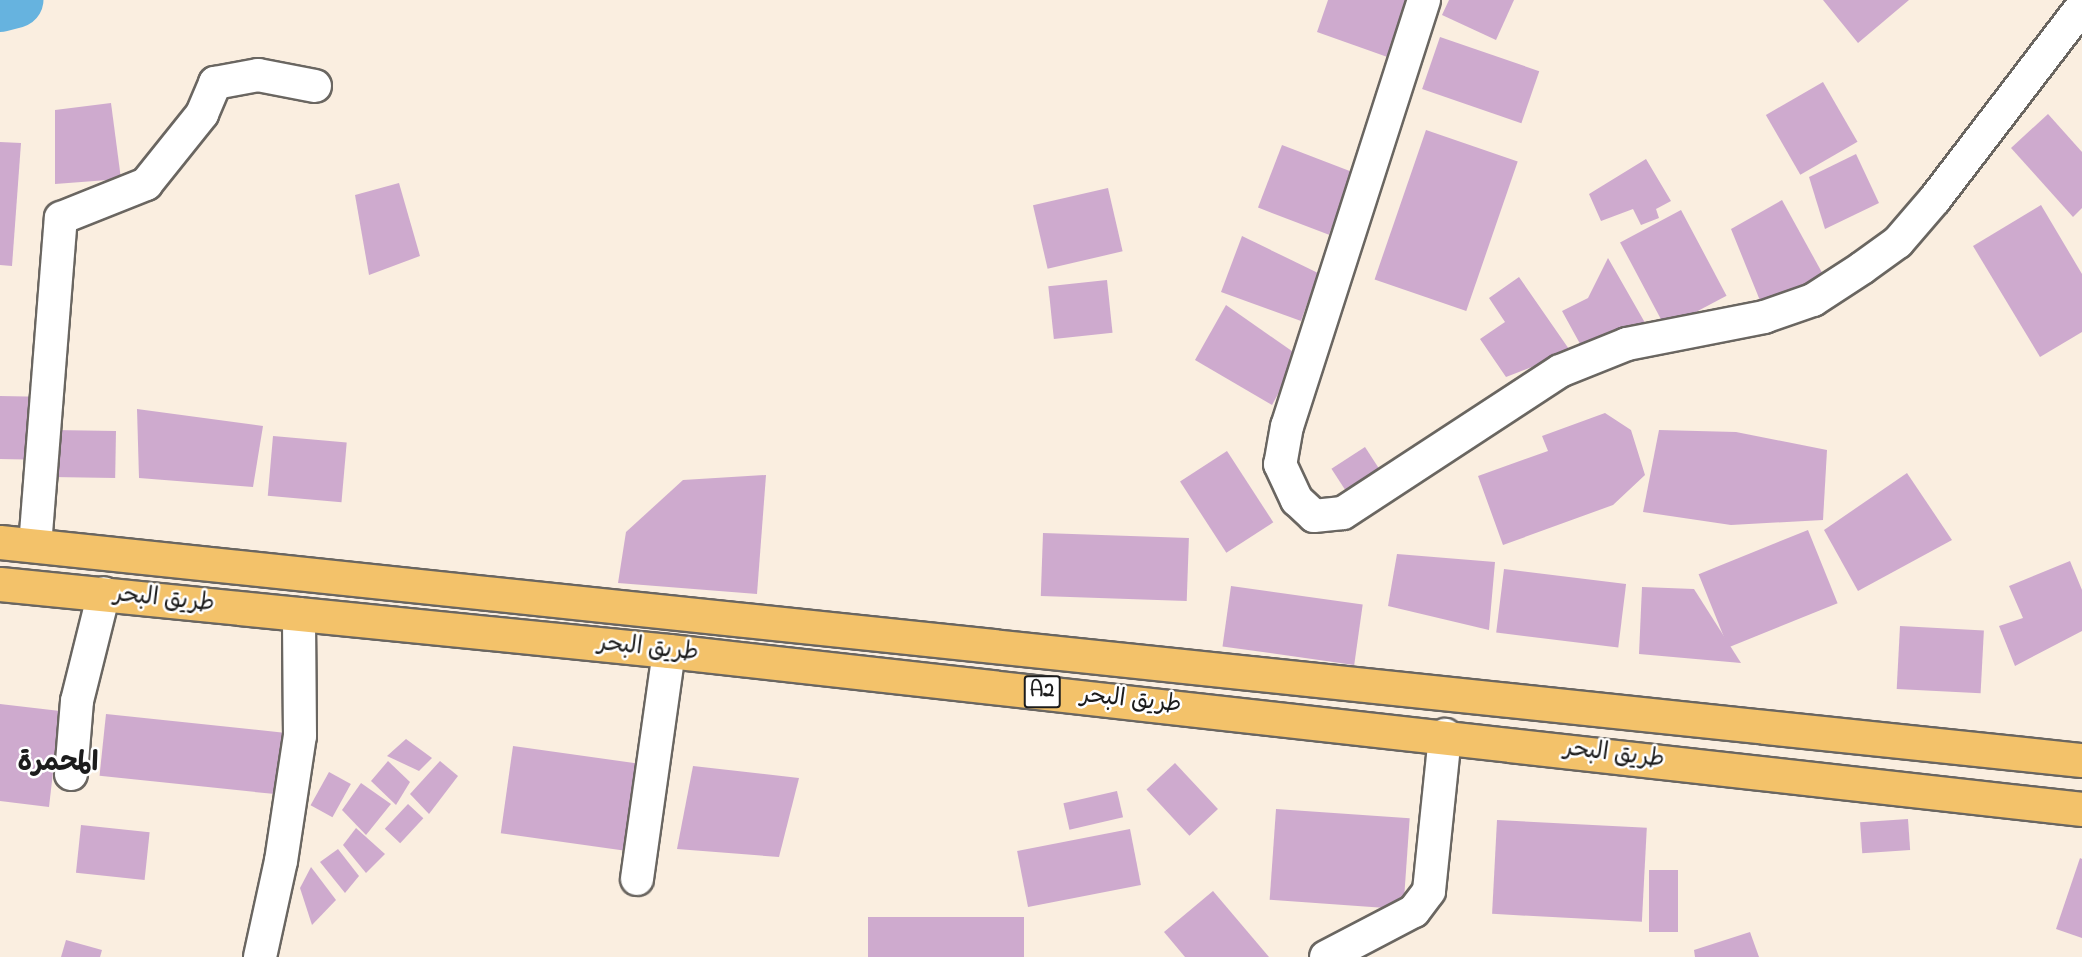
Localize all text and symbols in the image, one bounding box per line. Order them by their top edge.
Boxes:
street label: طريق البحر [112,580,216,620]
street label: طريق البحر [596,629,700,669]
road number: A2 [1022,673,1062,711]
street label: طريق البحر [1079,681,1183,721]
street label: طريق البحر [1562,735,1666,775]
district label: المحمرة [18,748,98,780]

